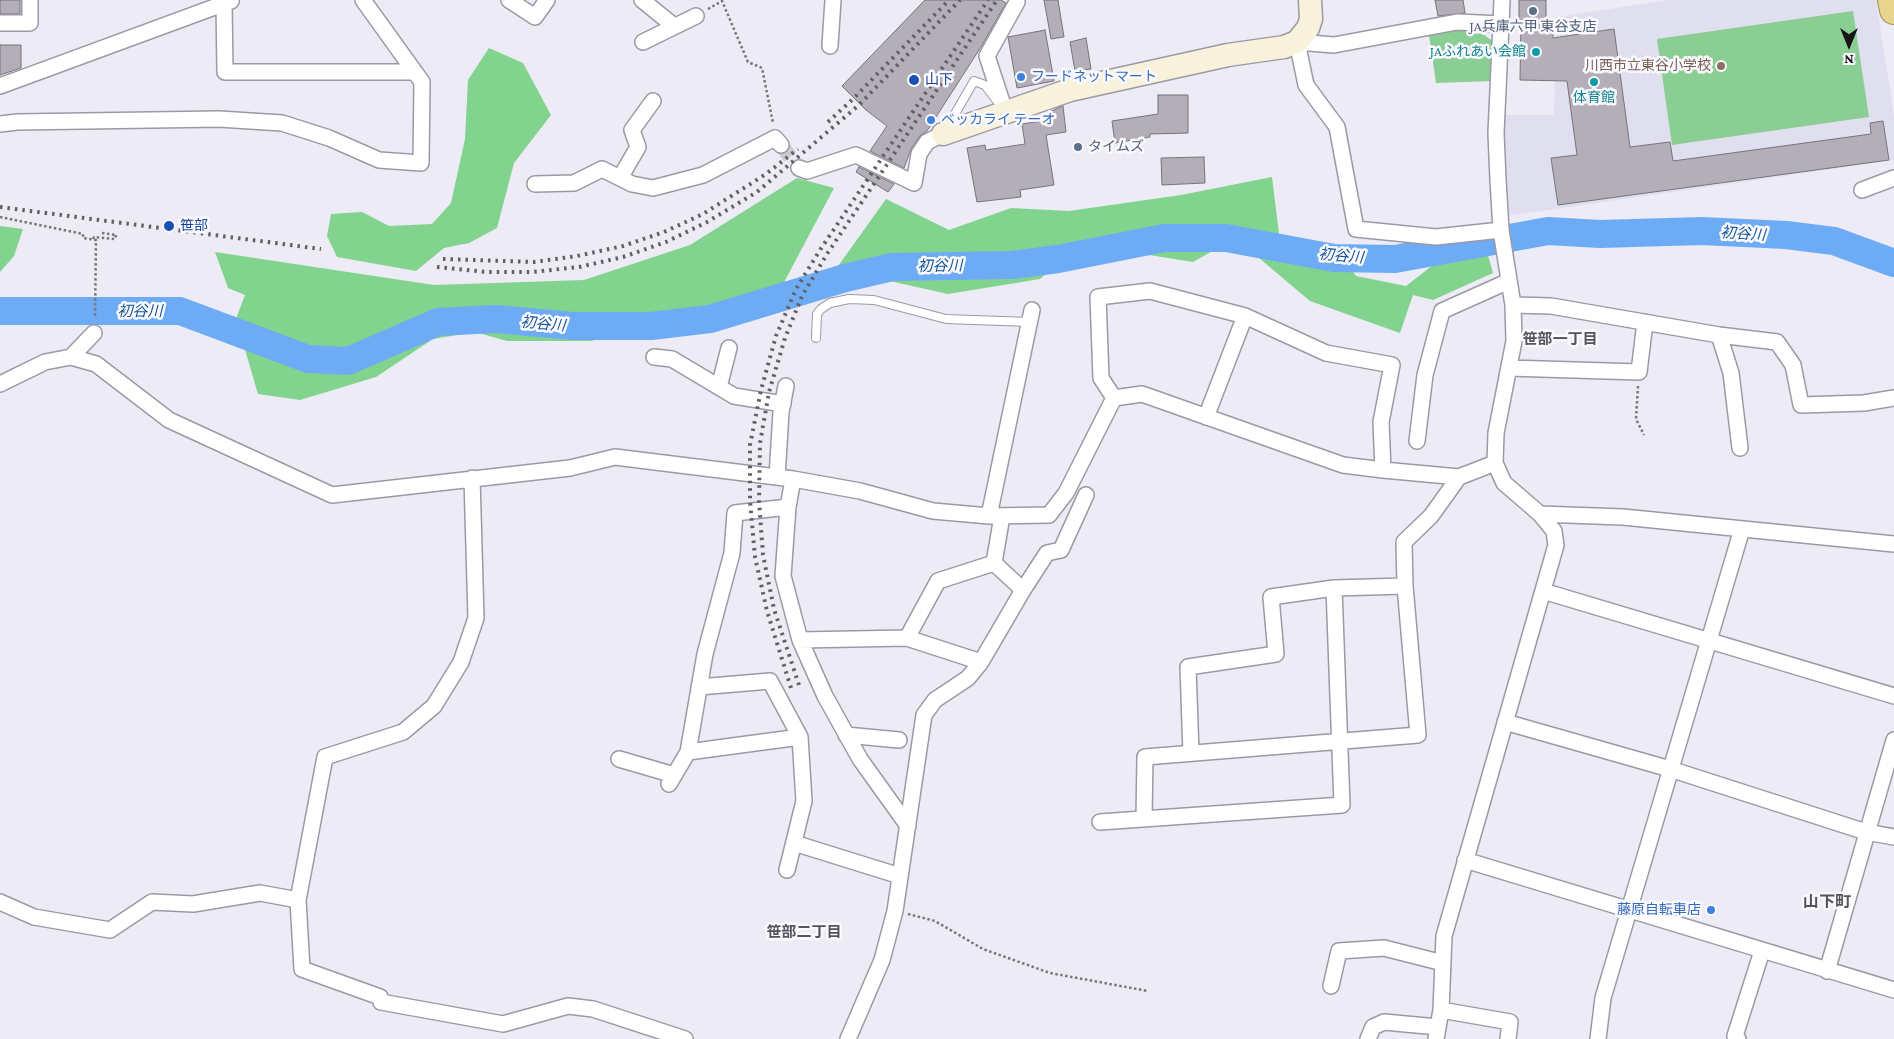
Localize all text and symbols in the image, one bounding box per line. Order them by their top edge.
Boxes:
marker: JA兵庫六甲 東谷支店 [1527,5,1539,17]
place label: JA兵庫六甲 東谷支店 [1470,19,1596,35]
north arrow [1824,20,1874,70]
place label: JAふれあい会館 [1430,44,1526,60]
marker: JAふれあい会館 [1530,46,1542,58]
text: N [1844,52,1854,68]
place label: 川西市立東谷小学校 [1585,58,1711,74]
marker: 川西市立東谷小学校 [1715,60,1727,72]
place label: フードネットマート [1031,69,1157,85]
marker: フードネットマート [1015,71,1027,83]
place label: 山下 [925,72,953,88]
marker: 山下 [907,73,921,87]
marker: 体育館 [1588,76,1600,88]
place label: 体育館 [1573,90,1615,106]
place label: ベッカライ テーオ [941,112,1056,128]
marker: ベッカライ テーオ [925,114,937,126]
place label: タイムズ [1088,139,1144,155]
marker: タイムズ [1072,141,1084,153]
place label: 笹部 [180,218,208,234]
marker: 笹部 [162,219,176,233]
water label: 初谷川 [1720,223,1766,245]
water label: 初谷川 [1318,245,1364,267]
water label: 初谷川 [917,257,963,275]
water label: 初谷川 [118,302,162,320]
water label: 初谷川 [520,313,566,335]
district label: 笹部一丁目 [1523,330,1597,348]
district label: 山下町 [1803,892,1851,912]
place label: 藤原自転車店 [1617,902,1701,918]
marker: 藤原自転車店 [1705,904,1717,916]
district label: 笹部二丁目 [767,923,841,941]

